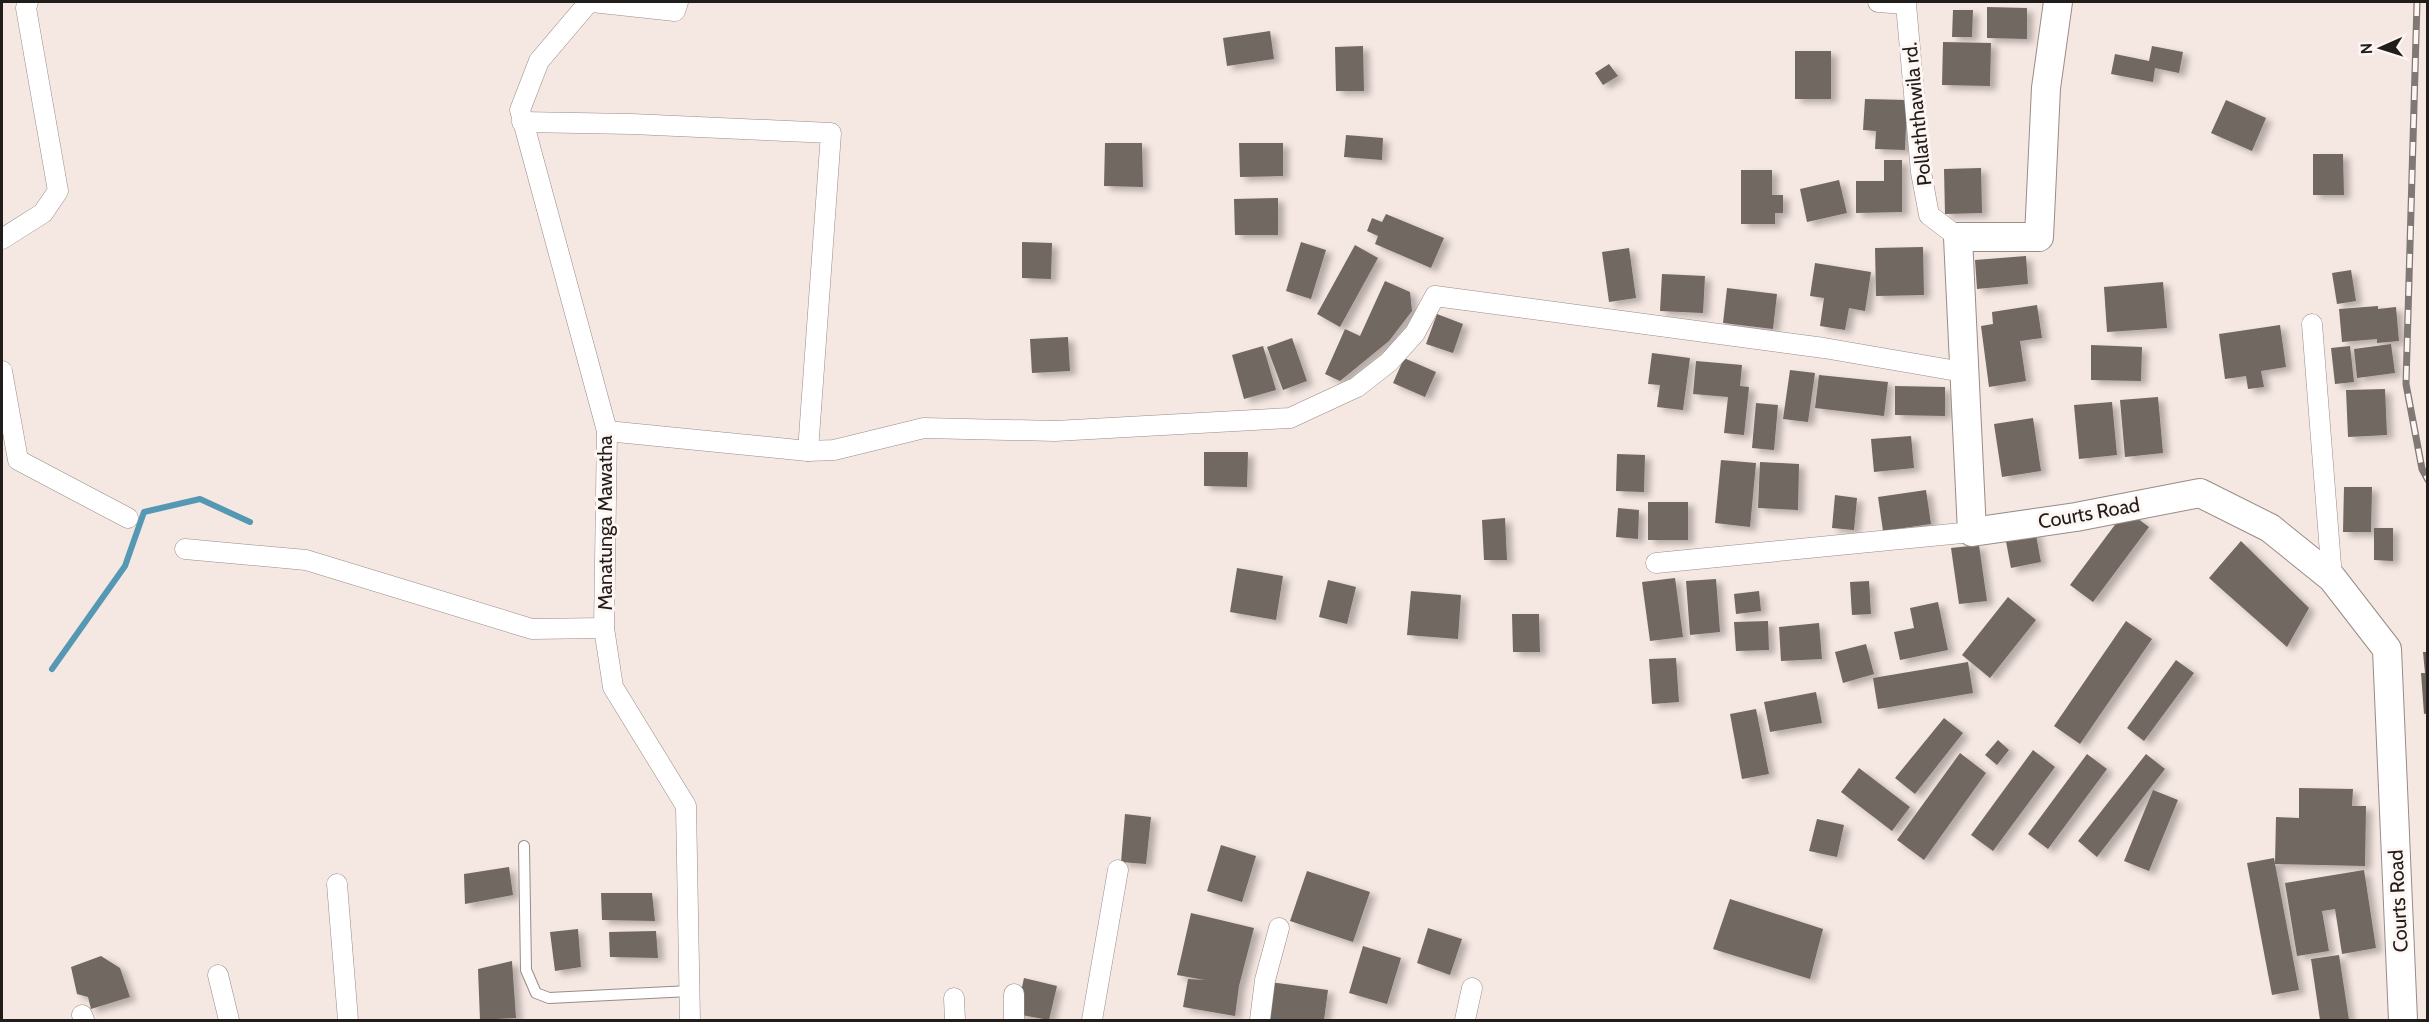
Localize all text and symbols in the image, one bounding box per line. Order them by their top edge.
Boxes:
north arrow [2351,18,2411,78]
street label: Pollaththawila rd. [1898,41,1936,187]
text: N [2357,43,2376,55]
street label: Manatunga Mawatha [593,435,617,611]
street label: Courts Road [2036,492,2142,534]
street label: Courts Road [2383,849,2413,953]

